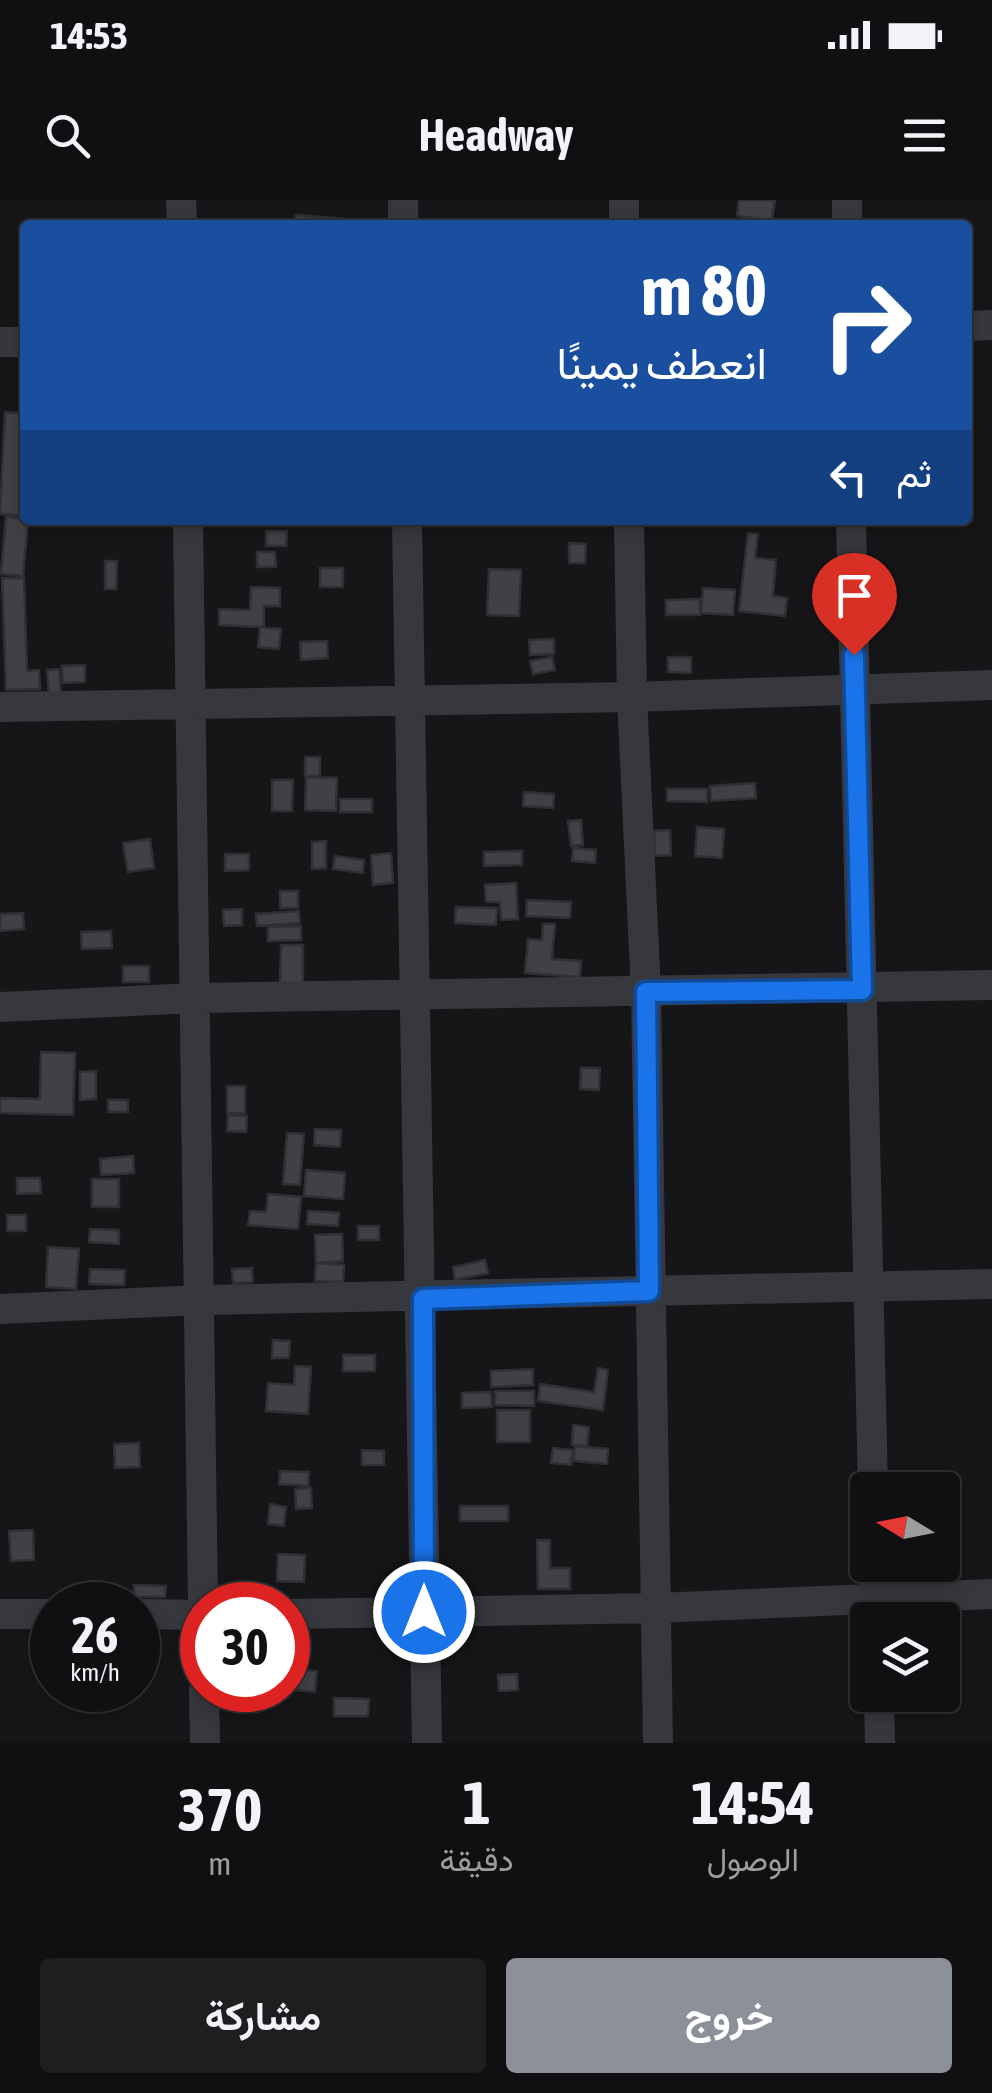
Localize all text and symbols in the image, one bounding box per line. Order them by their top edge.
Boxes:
text: 14:53 [50,14,128,57]
icon: search [40,108,95,163]
icon: menu [897,108,952,163]
text: Headway [419,109,573,161]
text: 80 m [641,250,767,330]
icon: right [802,260,932,390]
text: انعطف يمينًا [557,337,767,389]
icon: left [821,450,876,505]
text: ثم [896,452,932,495]
pin [812,553,897,656]
icon: arrive [827,568,882,623]
north arrow [850,1472,960,1582]
map controls [850,1472,960,1712]
position arrow [372,1560,476,1664]
speed limit sign: 30 [180,1582,310,1712]
button: layers [850,1602,960,1712]
text: 26 [71,1606,118,1664]
text: km/h [70,1658,120,1686]
text: 1 [462,1768,491,1837]
text: 14:54 [691,1768,815,1837]
text: 370 [177,1775,262,1844]
text: دقيقة [440,1841,514,1878]
text: الوصول [707,1841,799,1878]
text: m [208,1845,231,1882]
button: مشاركة [40,1958,486,2073]
button: خروج [506,1958,952,2073]

